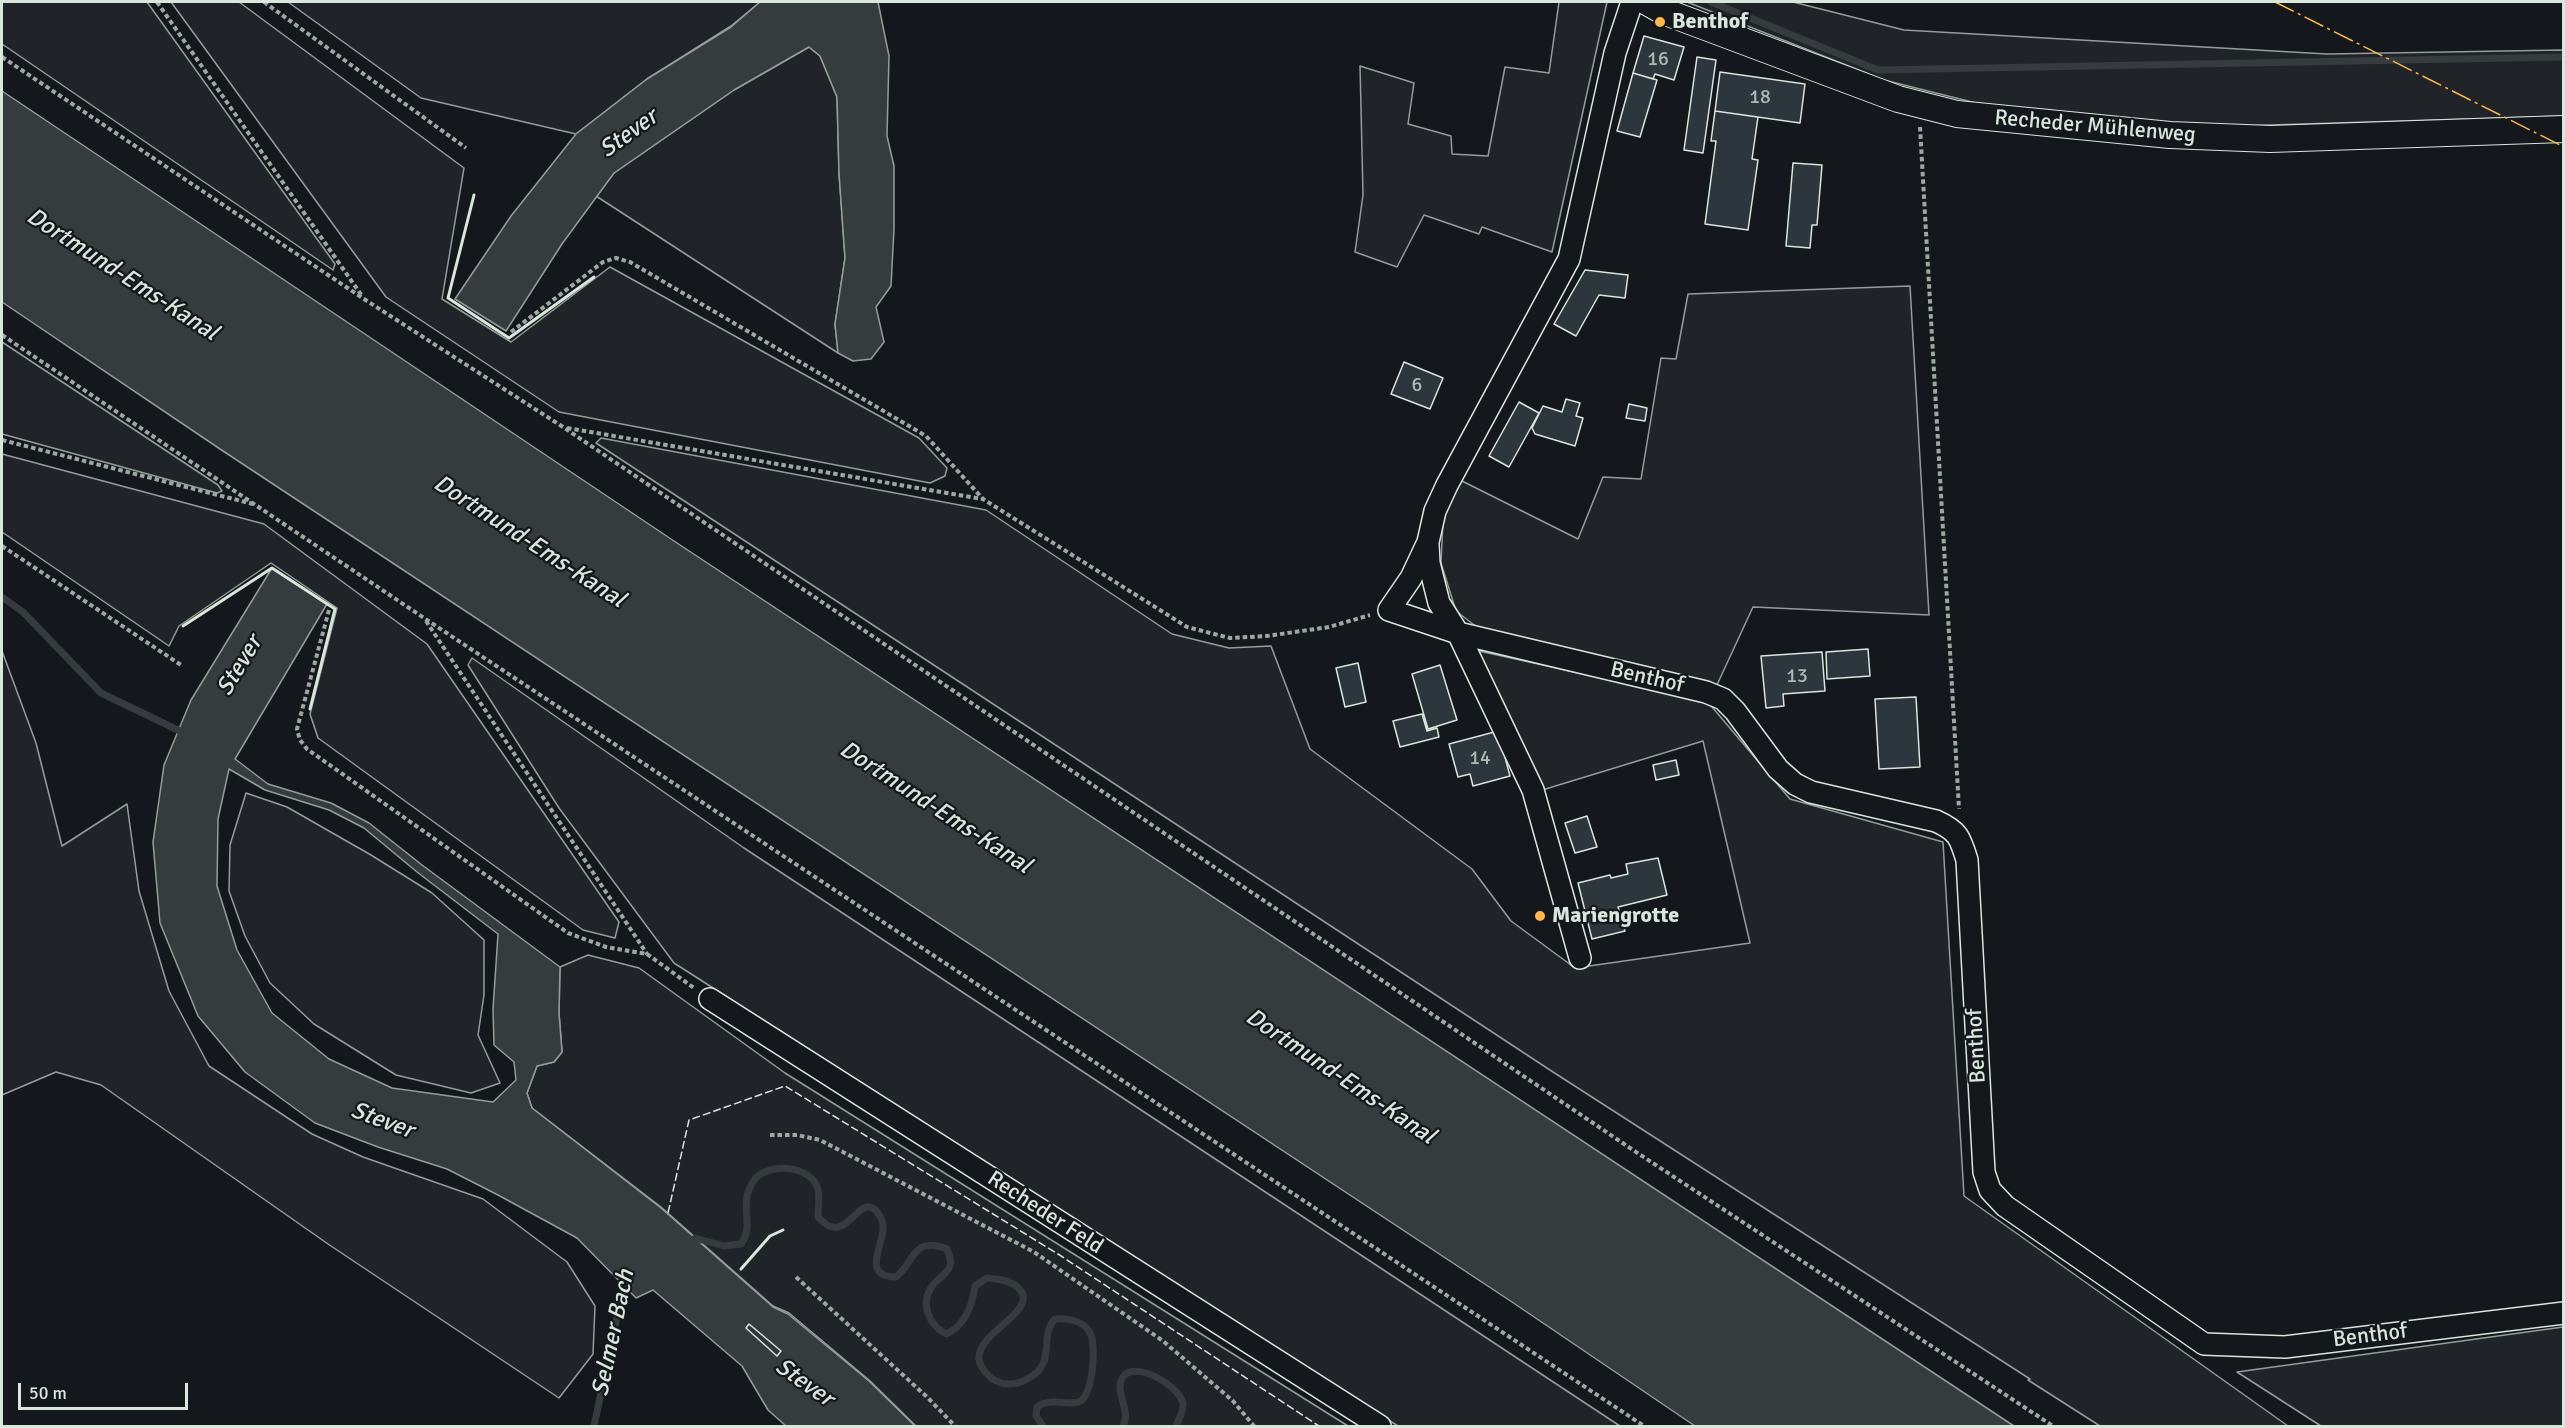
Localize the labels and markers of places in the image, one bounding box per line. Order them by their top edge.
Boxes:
place label: Benthof [1672,9,1748,35]
marker: Benthof [1653,15,1667,29]
place label: Mariengrotte [1552,903,1679,929]
marker: Mariengrotte [1533,909,1547,923]

